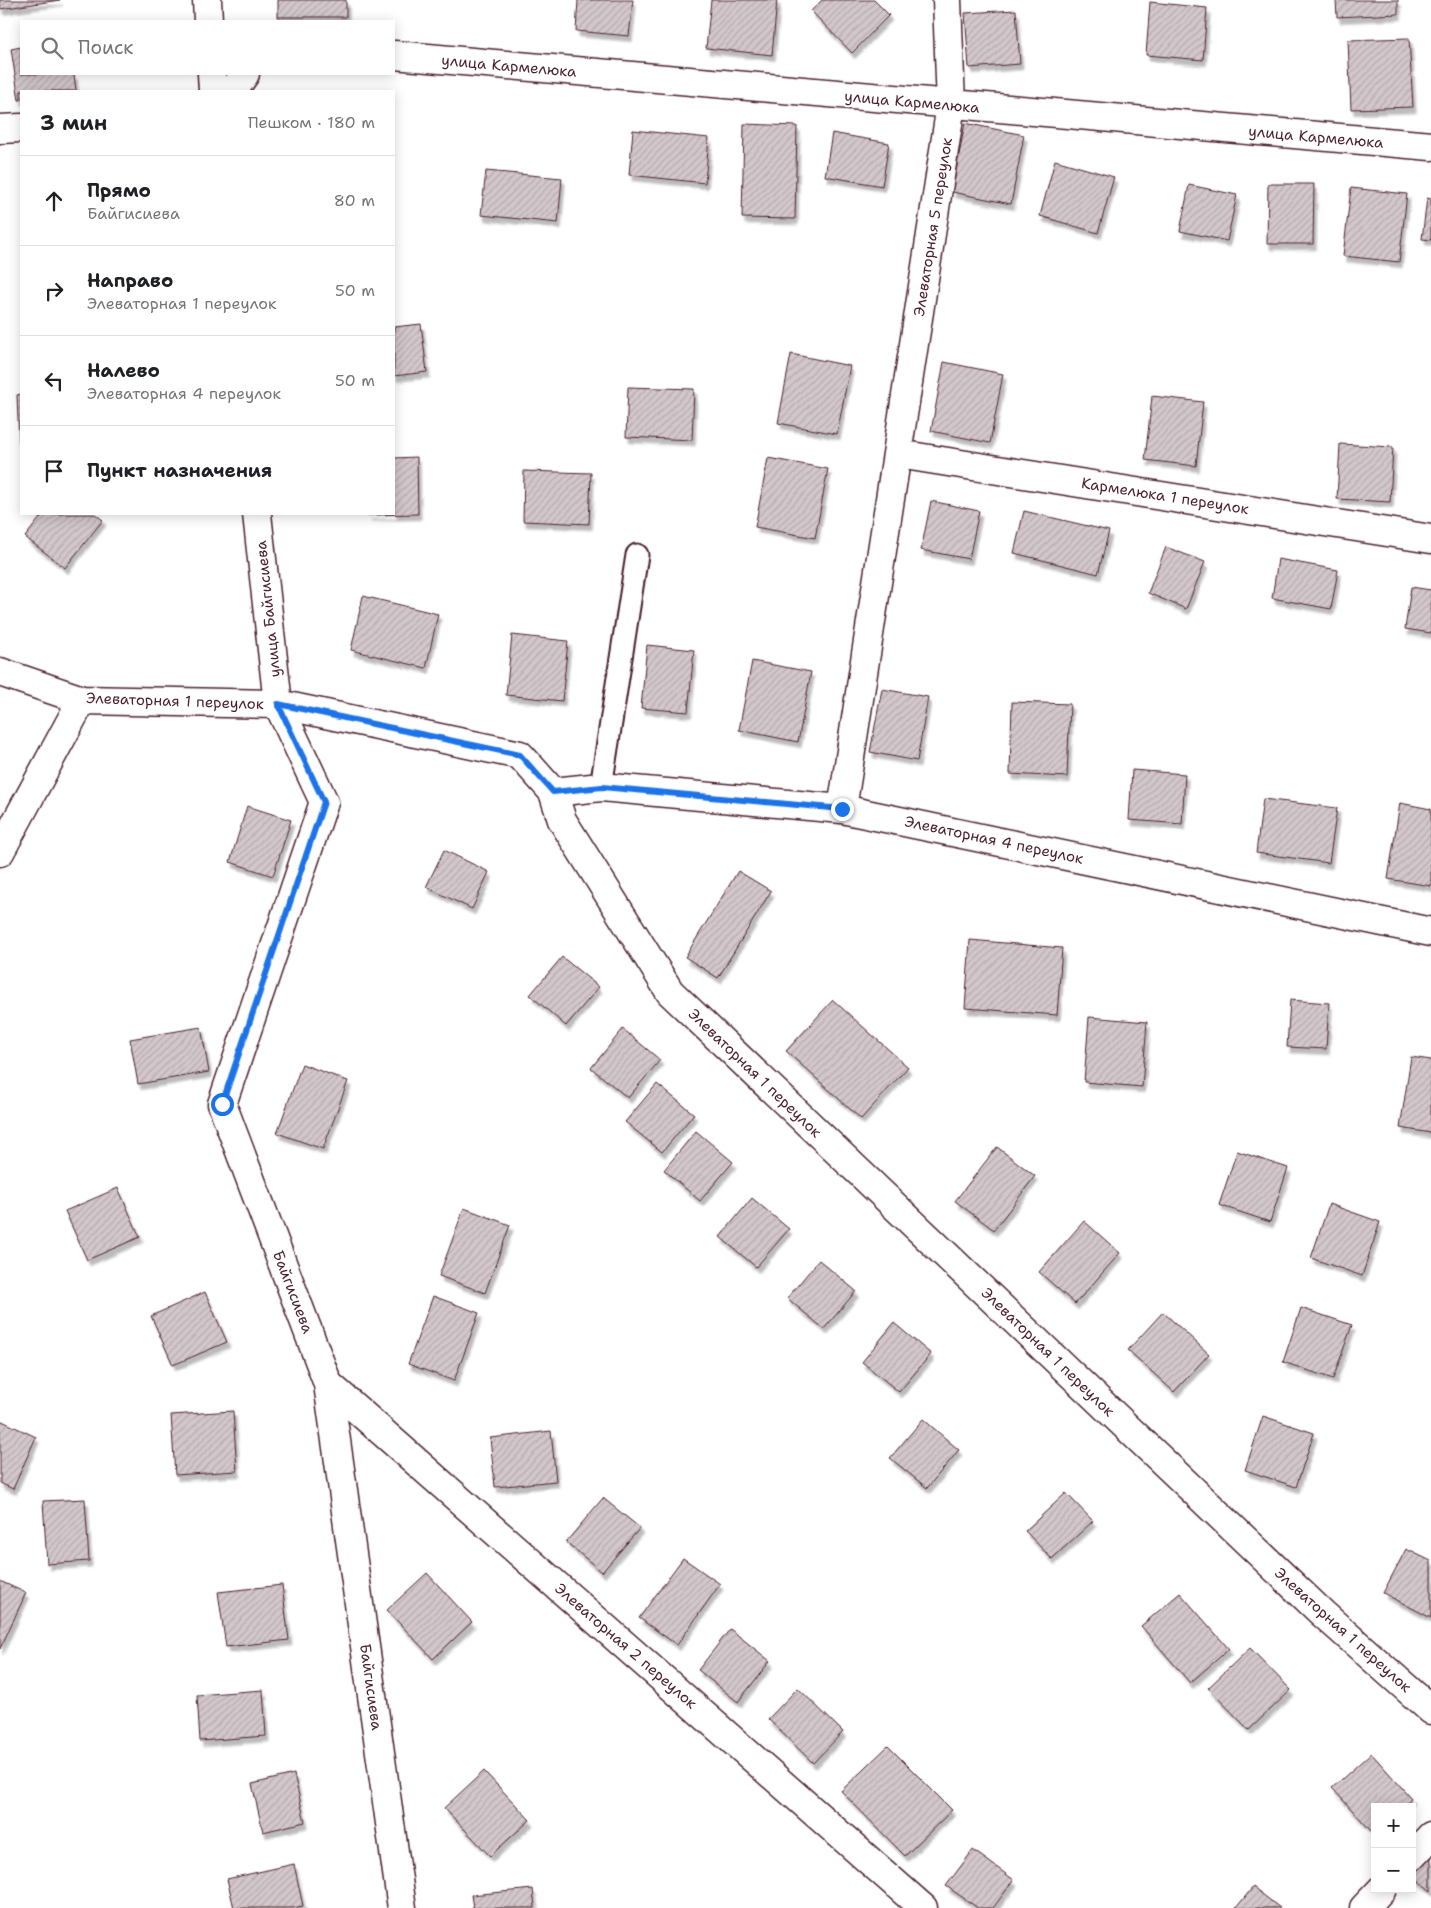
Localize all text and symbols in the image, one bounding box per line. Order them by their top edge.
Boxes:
search box [20,20,395,75]
icon: search [38,34,66,62]
text: Поиск [78,35,133,60]
street label: улица Кармелюка [441,50,578,82]
street label: улица Кармелюка [844,86,981,118]
text: 3 мин [40,109,107,137]
text: Пешком · 180 m [248,112,375,133]
street label: улица Кармелюка [1248,121,1385,153]
street label: Элеваторная 5 переулок [909,136,957,318]
text: Прямо [87,178,151,203]
icon: ahead [40,187,68,215]
text: 80 m [334,190,375,211]
text: Байгисиева [87,203,180,224]
text: Направо [87,268,173,293]
icon: right [40,277,68,305]
text: 50 m [335,280,375,301]
text: Элеваторная 1 переулок [87,293,277,314]
text: Налево [87,358,160,383]
icon: left [40,367,68,395]
text: 50 m [335,370,375,391]
text: Элеваторная 4 переулок [87,383,281,404]
icon: arrive [40,457,68,485]
text: Пункт назначения [87,458,272,483]
street label: Кармелюка 1 переулок [1080,473,1250,519]
street label: улица Байгисиева [251,539,285,678]
street label: Элеваторная 1 переулок [86,688,264,714]
route end [831,798,854,821]
street label: Элеваторная 4 переулок [903,811,1085,869]
street label: Элеваторная 1 переулок [684,1004,826,1142]
route start [211,1093,234,1116]
street label: Байгисиева [268,1248,318,1337]
street label: Элеваторная 1 переулок [977,1283,1119,1421]
street label: Элеваторная 1 переулок [1270,1563,1416,1697]
street label: Элеваторная 2 переулок [551,1579,701,1713]
street label: Байгисиева [355,1642,387,1732]
map controls [1371,1803,1416,1893]
button: + [1371,1803,1416,1848]
button: − [1371,1848,1416,1893]

